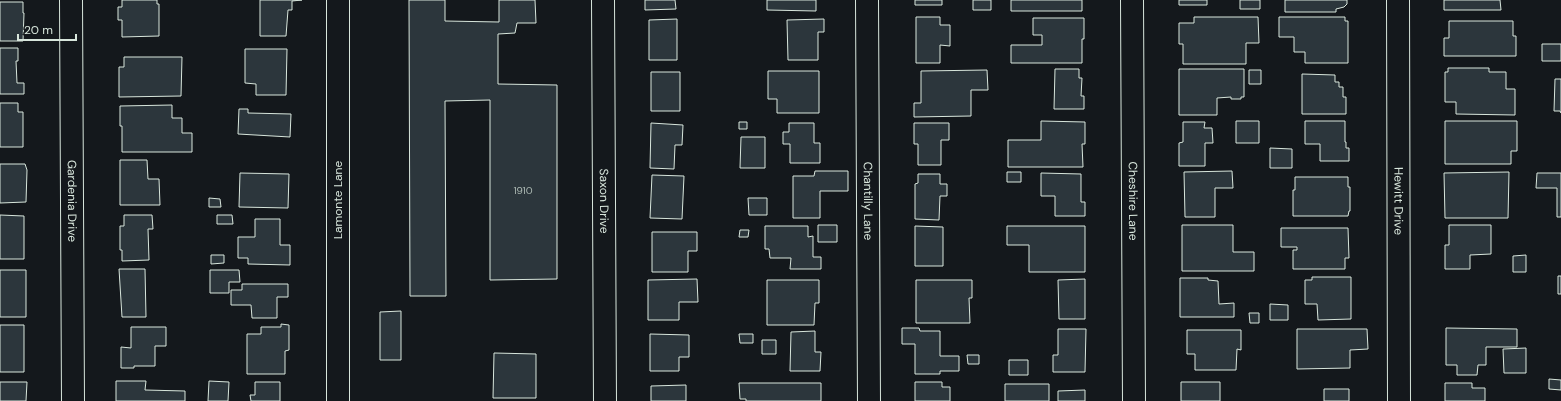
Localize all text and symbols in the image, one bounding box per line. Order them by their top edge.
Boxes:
scale bar [18,16,76,42]
text: 20 m [24,22,53,38]
street label: Gardenia Drive [64,160,80,242]
street label: Lamonte Lane [330,160,346,239]
street label: Cheshire Lane [1125,161,1141,241]
street label: Chantilly Lane [860,162,876,240]
street label: Hewitt Drive [1390,167,1407,235]
street label: Saxon Drive [596,169,612,234]
house number: 1910 [513,184,533,197]

